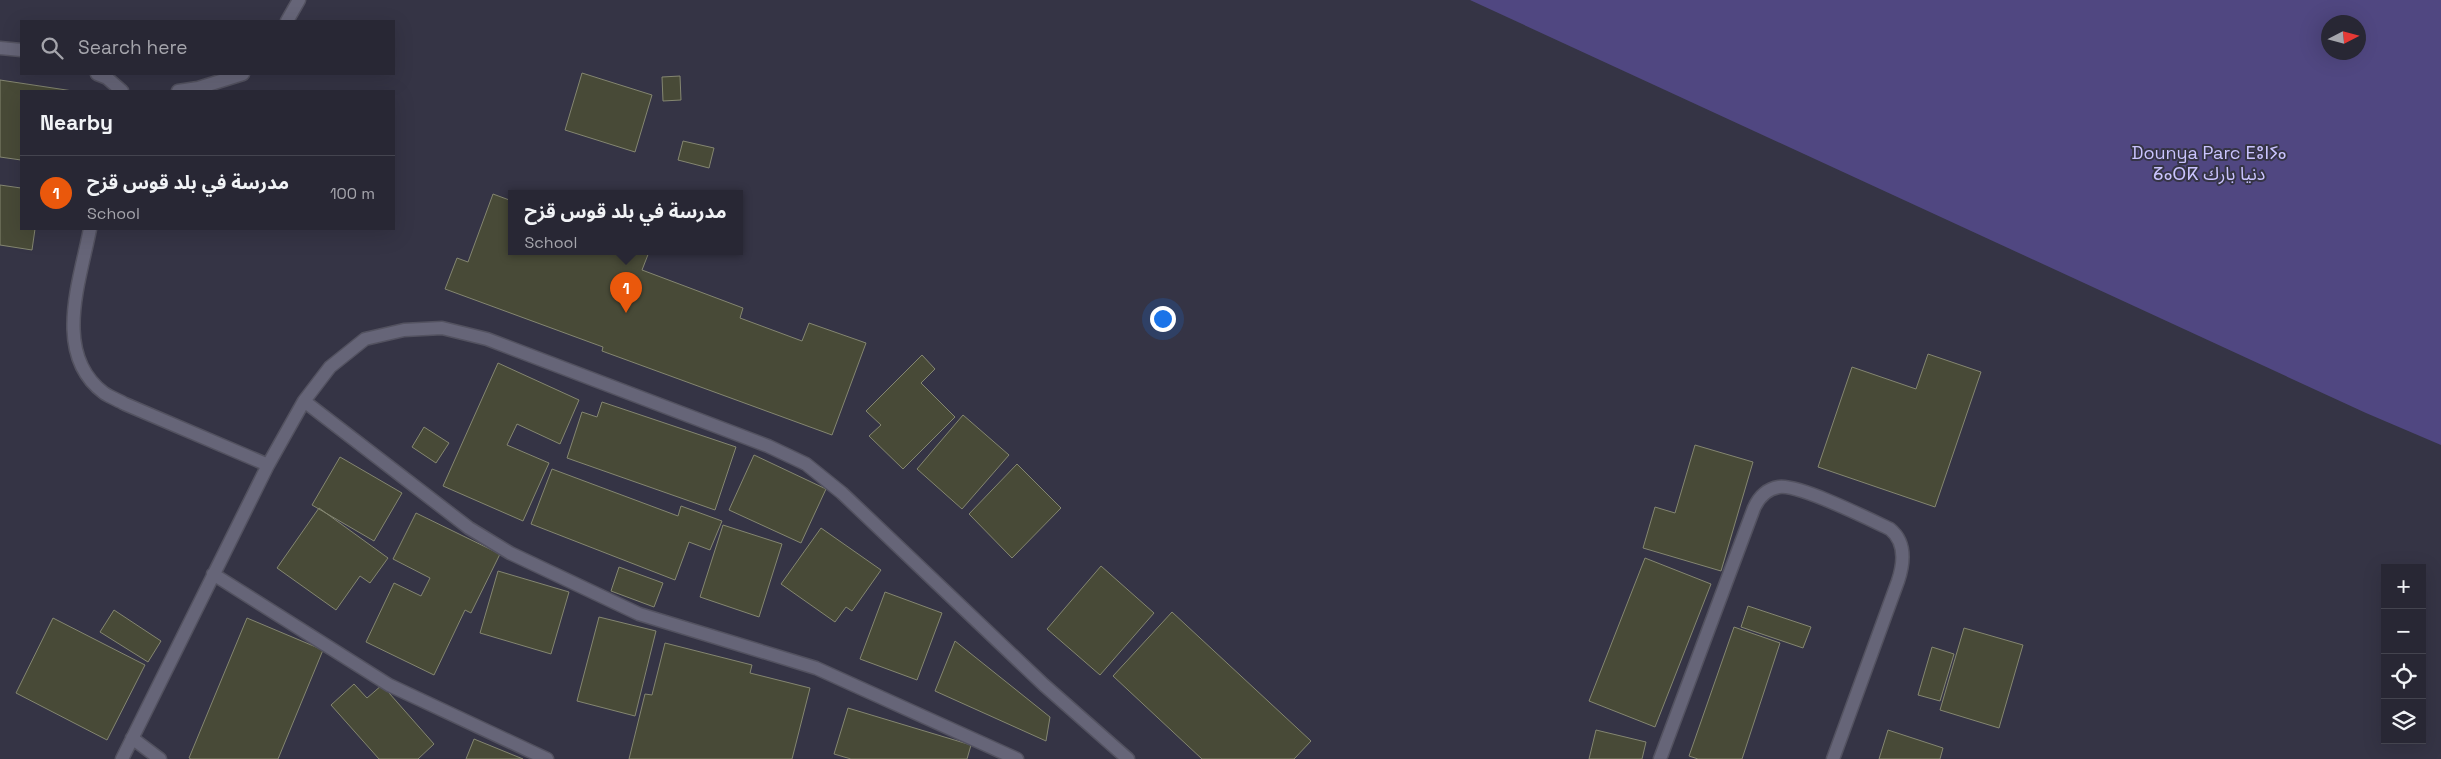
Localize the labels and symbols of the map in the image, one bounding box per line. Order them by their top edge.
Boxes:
north arrow [2321,15,2366,60]
park label: Dounya Parc ⴹⵓⵏⵢⴰ ⵒⴰⵔⴽ دنيا بارك [2131,141,2287,185]
pin: 1 [610,272,642,313]
your location [1150,306,1176,332]

